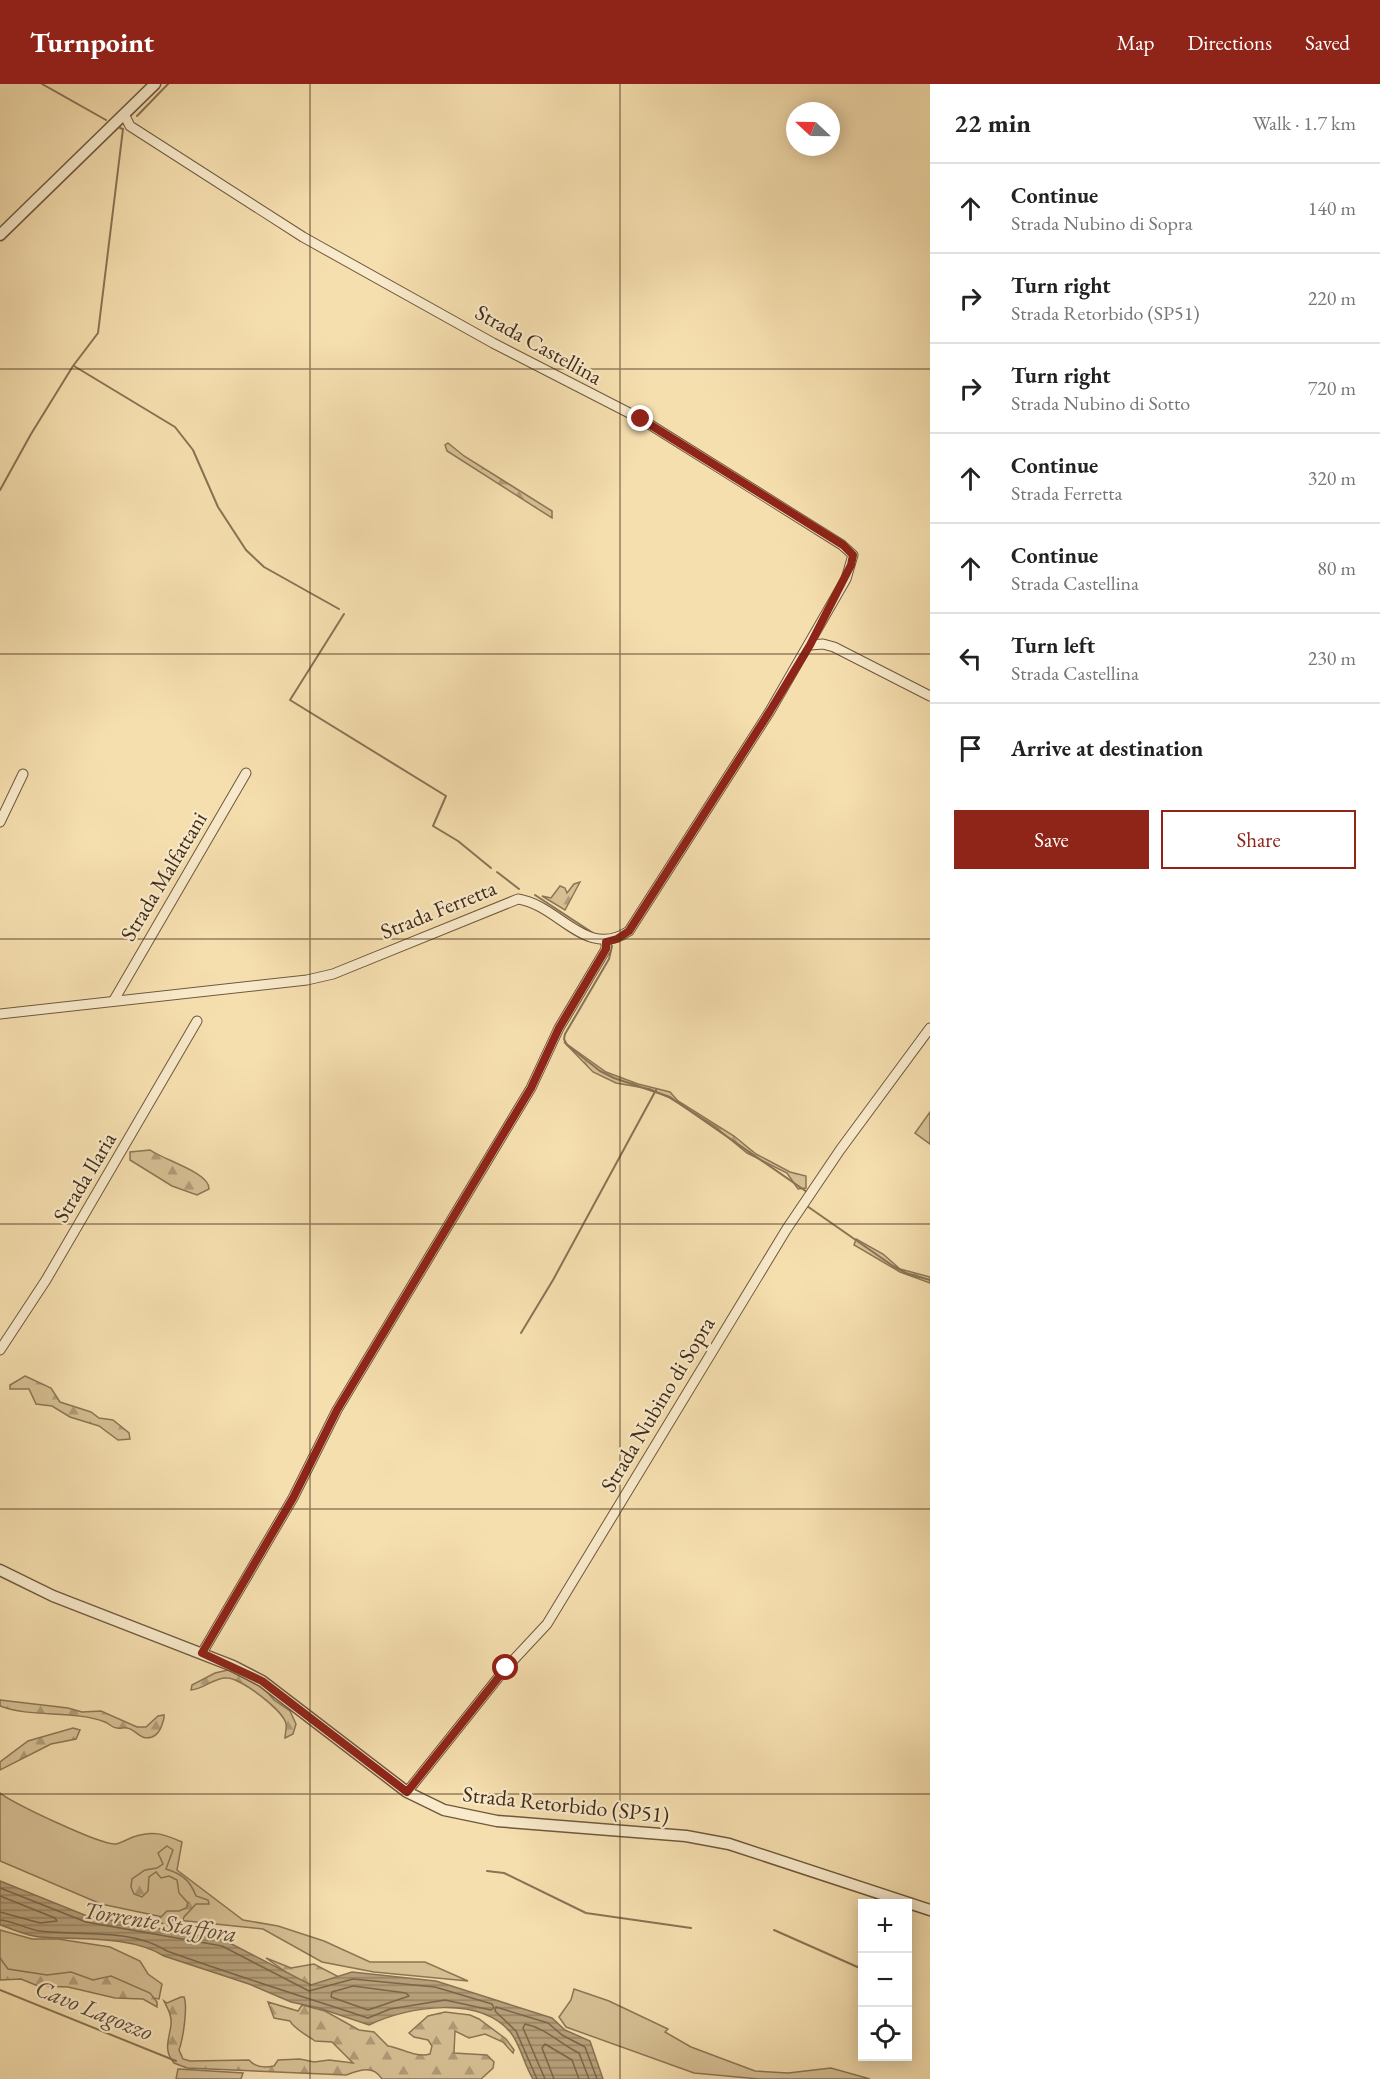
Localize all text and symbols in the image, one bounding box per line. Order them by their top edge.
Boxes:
text: Turnpoint [30,24,154,60]
text: Map [1117,29,1154,56]
text: Directions [1187,29,1272,56]
text: Saved [1305,29,1350,56]
north arrow [786,102,840,156]
text: 22 min [954,106,1031,140]
text: Walk · 1.7 km [1253,110,1356,136]
text: Continue [1011,181,1098,210]
icon: ahead [954,192,987,225]
text: 140 m [1308,195,1356,221]
text: Strada Nubino di Sopra [1011,210,1193,236]
text: Turn right [1011,271,1110,300]
icon: right [954,282,987,315]
text: 220 m [1308,285,1356,311]
street label: Strada Castellina [470,298,608,391]
text: Strada Retorbido (SP51) [1011,300,1200,326]
text: Turn right [1011,361,1110,390]
icon: right [954,372,987,405]
text: 720 m [1308,375,1356,401]
text: Strada Nubino di Sotto [1011,390,1190,416]
route end [627,405,653,431]
text: Continue [1011,451,1098,480]
icon: ahead [954,462,987,495]
text: 320 m [1308,465,1356,491]
text: Strada Ferretta [1011,480,1122,506]
text: Continue [1011,541,1098,570]
icon: ahead [954,552,987,585]
text: 80 m [1317,555,1356,581]
text: Strada Castellina [1011,570,1139,596]
text: Turn left [1011,631,1095,660]
icon: left [954,642,987,675]
text: 230 m [1308,645,1356,671]
text: Strada Castellina [1011,660,1139,686]
icon: arrive [954,732,987,765]
text: Arrive at destination [1011,734,1203,763]
street label: Strada Malfattani [113,806,213,946]
button: Save [954,810,1149,869]
button: Share [1161,810,1356,869]
street label: Strada Ferretta [376,873,501,946]
street label: Strada Ilaria [46,1126,123,1228]
street label: Strada Nubino di Sopra [594,1311,721,1497]
route start [492,1654,518,1680]
street label: Strada Retorbido (SP51) [461,1779,671,1830]
water label: Torrente Staffora [81,1894,239,1949]
map controls [858,1899,912,2061]
button: + [858,1899,912,1953]
button: − [858,1953,912,2007]
water label: Cavo Lagozzo [31,1972,158,2047]
button: locate [858,2007,912,2061]

